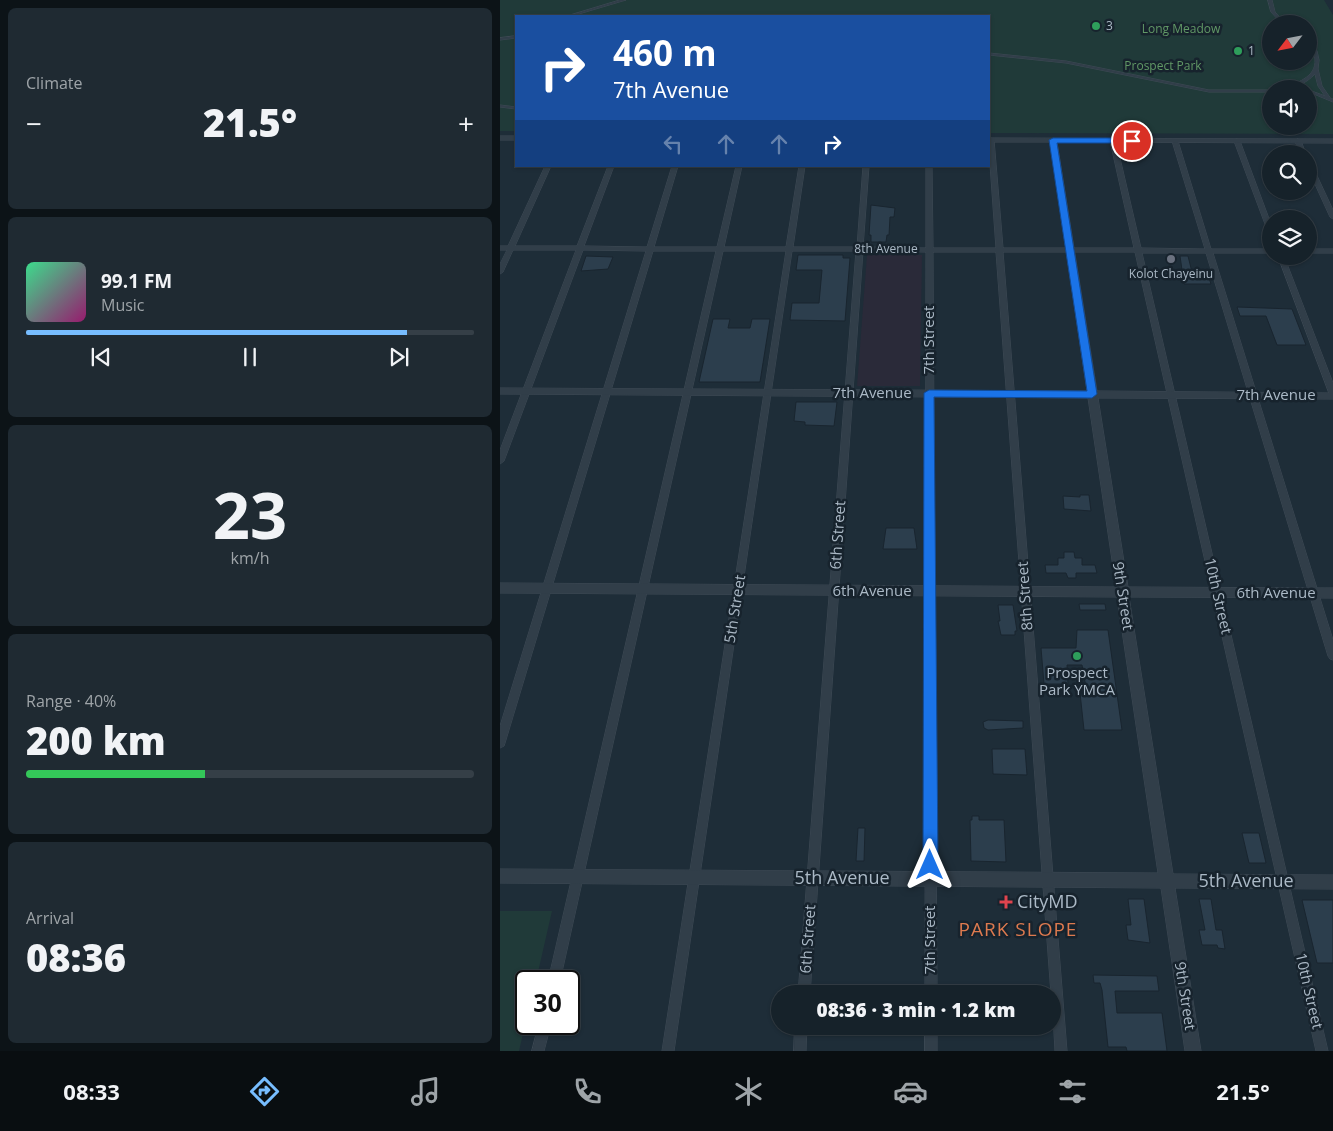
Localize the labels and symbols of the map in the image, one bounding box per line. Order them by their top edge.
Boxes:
north arrow [1262,15,1318,70]
place label: 3 [1106,17,1113,34]
marker: 3 [1090,20,1102,32]
park label: Long Meadow [1142,20,1221,37]
place label: 1 [1248,42,1255,59]
marker: 1 [1232,45,1244,57]
park label: Prospect Park [1124,57,1202,74]
pin [1111,120,1153,162]
street label: 8th Avenue [854,240,918,257]
marker: Kolot Chayeinu [1165,253,1177,265]
place label: Kolot Chayeinu [1129,265,1213,282]
street label: 7th Street [918,306,938,374]
street label: 7th Avenue [832,382,912,402]
street label: 7th Avenue [1236,384,1316,404]
street label: 6th Street [825,500,849,570]
street label: 10th Street [1201,556,1237,636]
street label: 9th Street [1109,560,1139,631]
street label: 8th Street [1012,561,1036,631]
street label: 5th Street [719,573,749,644]
street label: 6th Avenue [832,580,912,600]
street label: 6th Avenue [1236,582,1316,602]
marker: Prospect Park YMCA [1071,650,1083,662]
place label: Prospect Park YMCA [1039,662,1116,699]
position arrow [903,838,955,890]
street label: 5th Avenue [794,865,890,889]
street label: 5th Avenue [1198,868,1294,892]
place label: CityMD [1017,889,1078,913]
marker: CityMD [999,895,1013,909]
street label: 6th Street [795,904,819,974]
street label: 7th Street [919,906,939,974]
district label: PARK SLOPE [959,916,1077,942]
street label: 10th Street [1292,951,1328,1031]
street label: 9th Street [1171,960,1201,1031]
speed limit sign: 30 [515,970,580,1035]

